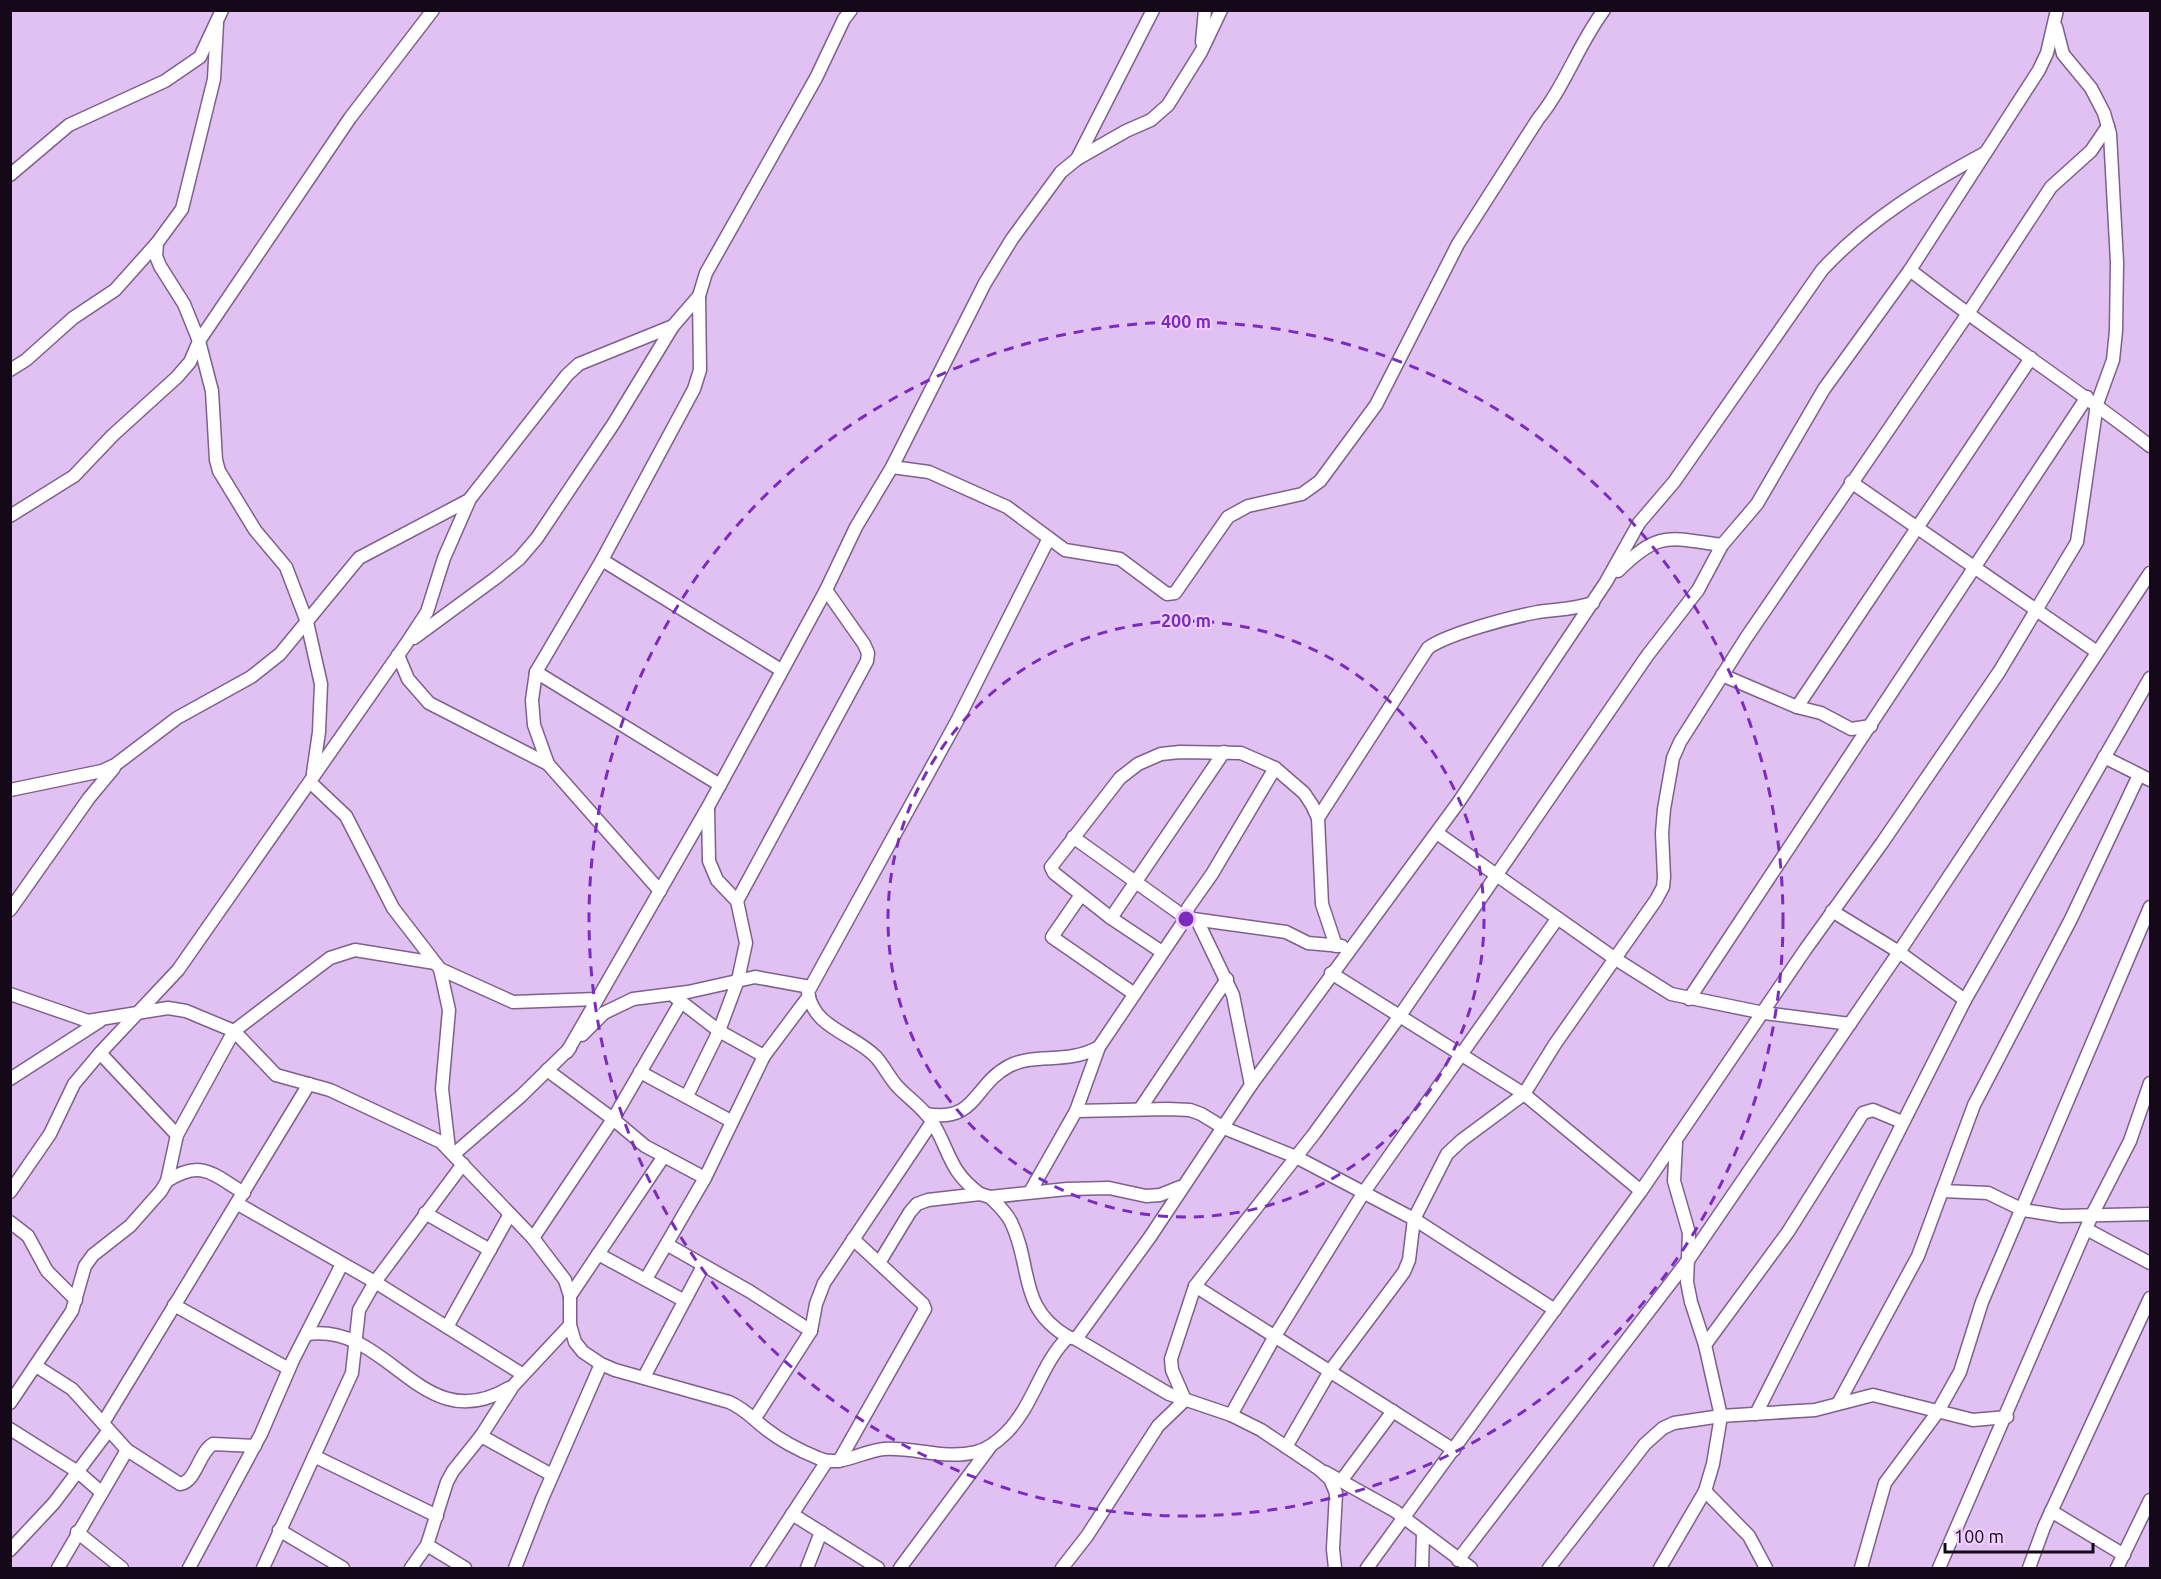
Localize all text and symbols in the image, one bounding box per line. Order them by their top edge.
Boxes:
text: 400 m [1161,311,1211,331]
text: 200 m [1161,610,1211,630]
centre of rings [1176,909,1196,929]
scale bar [1945,1516,2094,1554]
text: 100 m [1954,1526,2004,1546]

